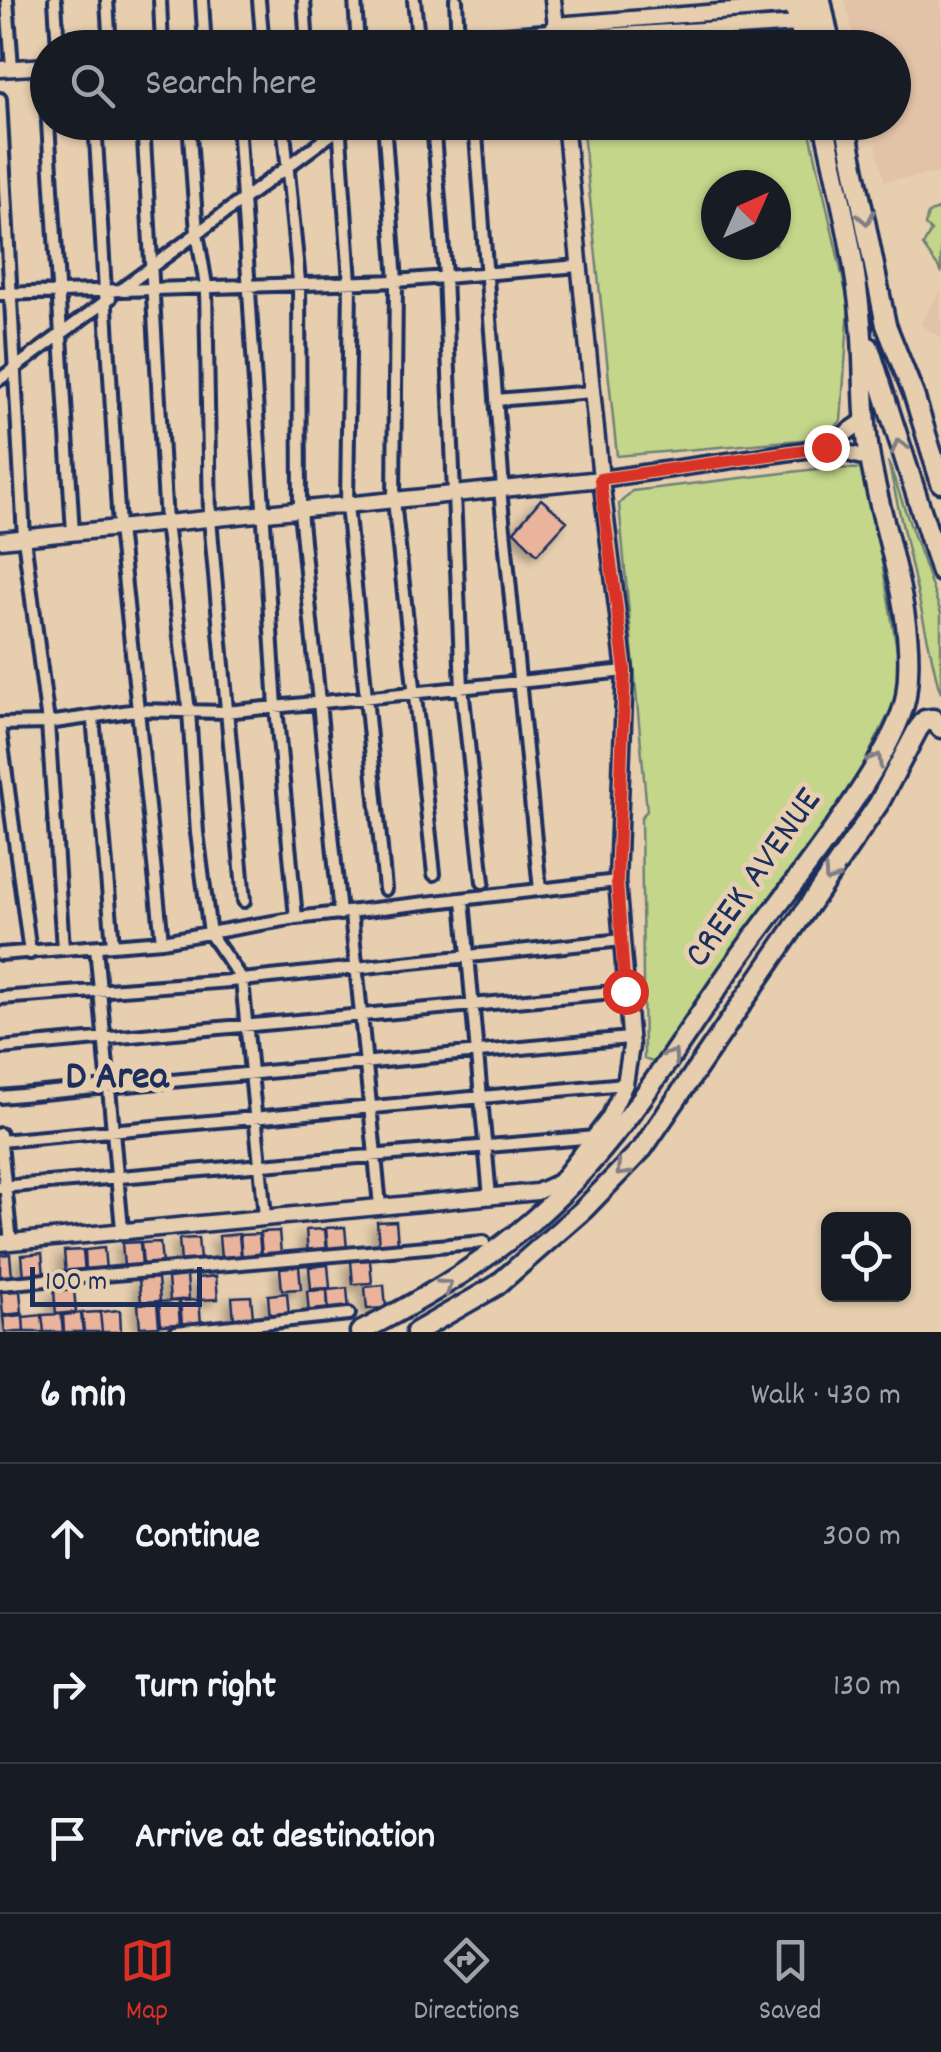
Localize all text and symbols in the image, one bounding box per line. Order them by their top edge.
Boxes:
search box [30,30,911,140]
icon: search [65,58,120,113]
text: Search here [145,58,317,113]
north arrow [701,170,791,260]
one-way arrow [854,209,875,226]
route end [804,425,850,471]
one-way arrow [890,438,911,455]
one-way arrow [864,753,883,771]
street label: CREEK AVENUE [673,778,837,980]
one-way arrow [823,865,842,883]
route start [603,969,649,1015]
one-way arrow [660,1049,679,1067]
district label: D Area [66,1051,170,1108]
one-way arrow [616,1158,634,1176]
map controls [821,1212,911,1302]
button: locate [821,1212,911,1302]
scale bar [30,1262,202,1306]
text: 100 m [45,1264,107,1304]
one-way arrow [435,1279,453,1298]
text: 6 min [40,1367,126,1427]
text: Walk · 430 m [751,1374,901,1420]
icon: ahead [40,1511,95,1566]
text: Continue [135,1511,260,1566]
text: 300 m [823,1515,901,1561]
icon: right [40,1661,95,1716]
text: Turn right [135,1661,276,1716]
text: 130 m [833,1665,901,1711]
icon: arrive [40,1811,95,1866]
text: Arrive at destination [135,1811,435,1866]
tab: Map [120,1933,175,2033]
tab: Directions [414,1933,520,2033]
tab: Saved [759,1933,821,2033]

